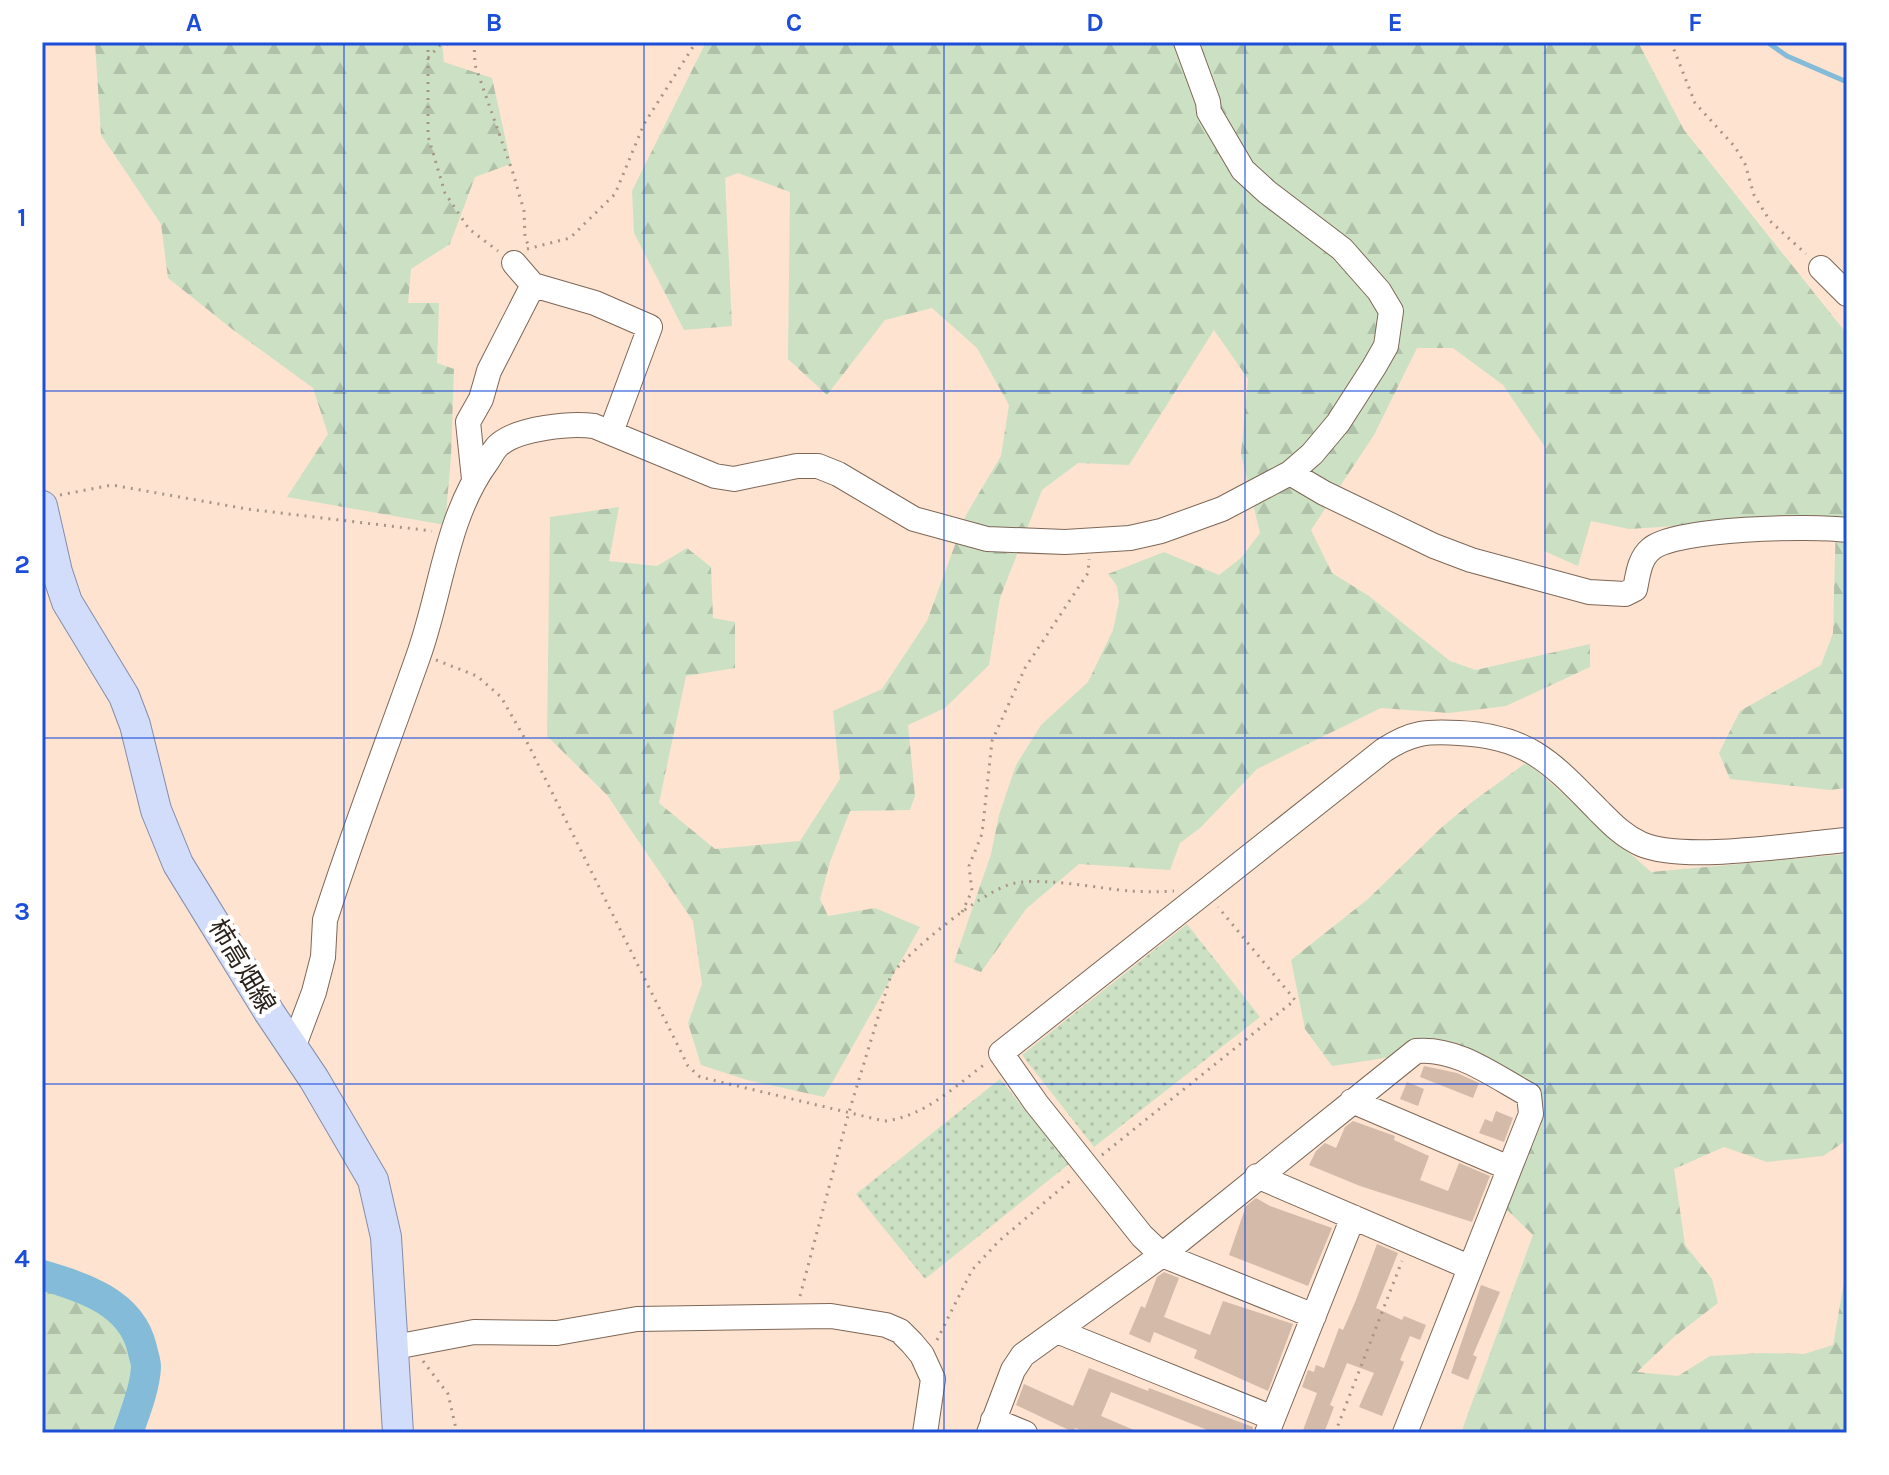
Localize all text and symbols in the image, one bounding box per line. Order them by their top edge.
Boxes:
text: A [186,7,202,38]
text: B [486,7,502,38]
text: C [786,7,802,38]
text: D [1086,7,1104,38]
text: E [1387,7,1403,38]
text: F [1688,7,1702,38]
text: 1 [17,202,27,233]
text: 2 [14,549,30,580]
text: 3 [14,896,30,927]
street label: 柿高畑線 [202,913,282,1019]
text: 4 [14,1243,30,1274]

